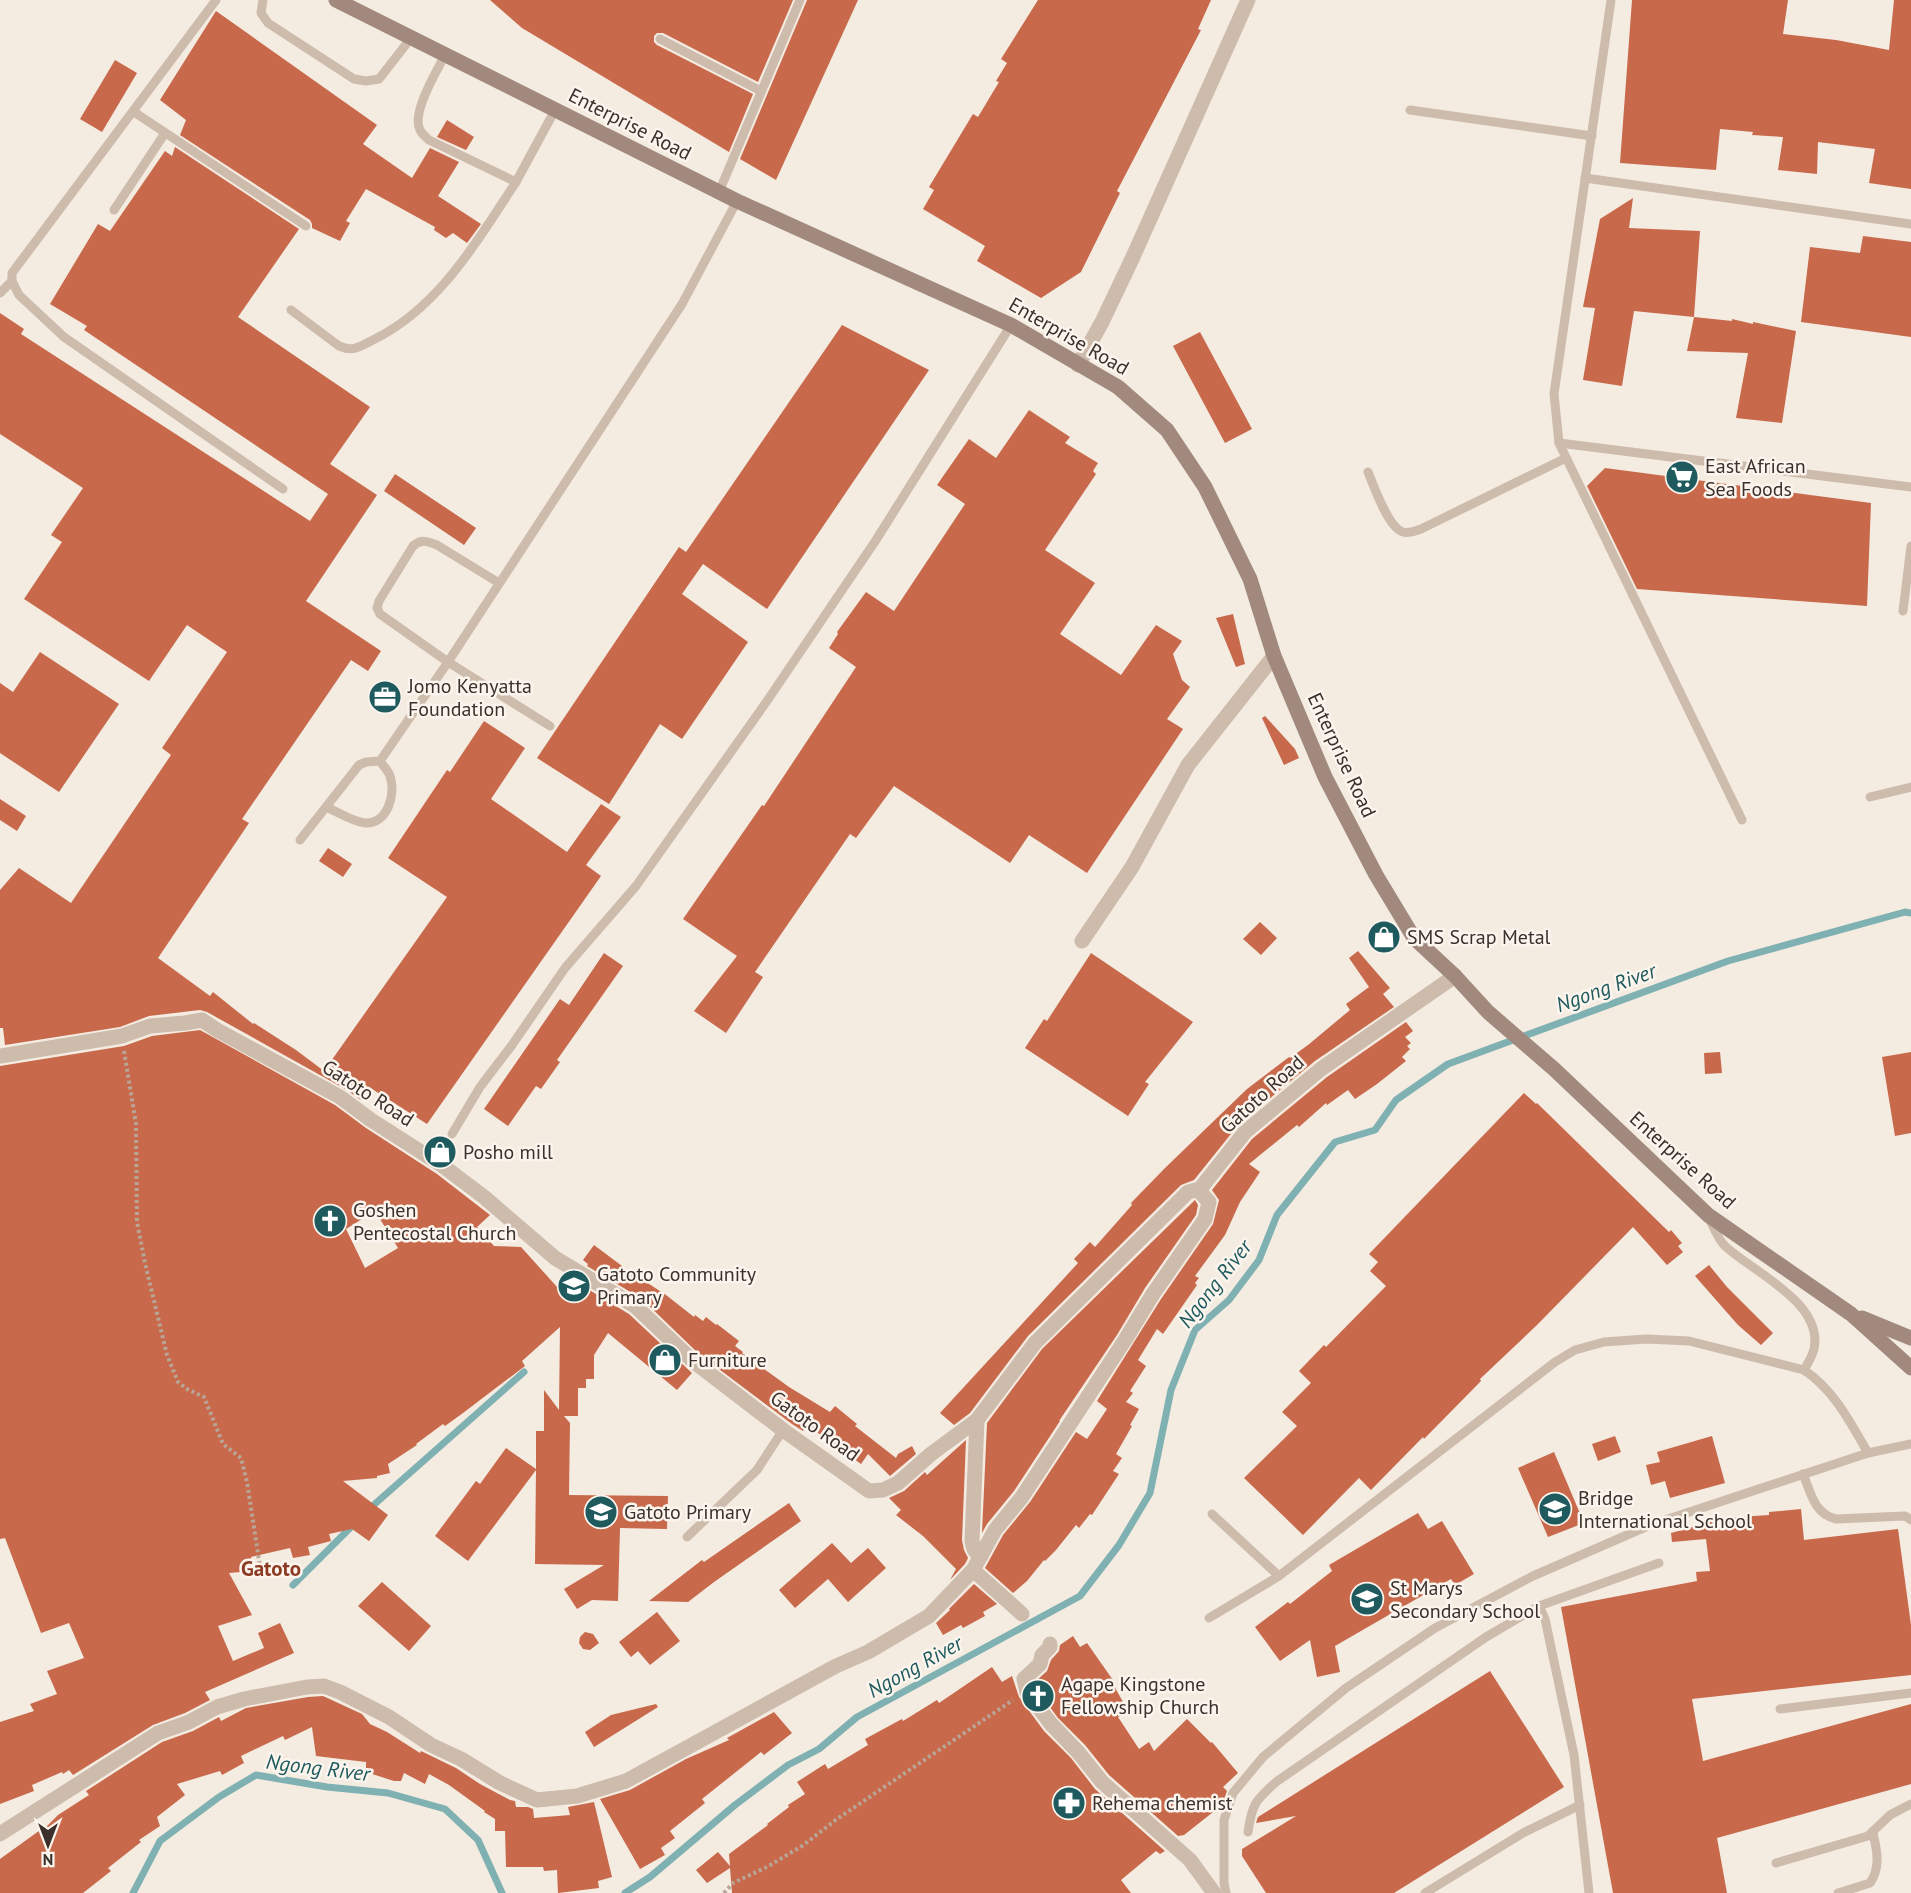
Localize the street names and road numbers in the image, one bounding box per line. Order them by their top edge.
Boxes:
street label: Enterprise Road [564,82,696,166]
street label: Enterprise Road [1004,291,1134,381]
street label: Enterprise Road [1302,689,1382,821]
street label: Gatoto Road [1215,1049,1309,1139]
street label: Gatoto Road [317,1054,419,1132]
street label: Enterprise Road [1624,1105,1742,1215]
street label: Gatoto Road [765,1385,865,1467]

